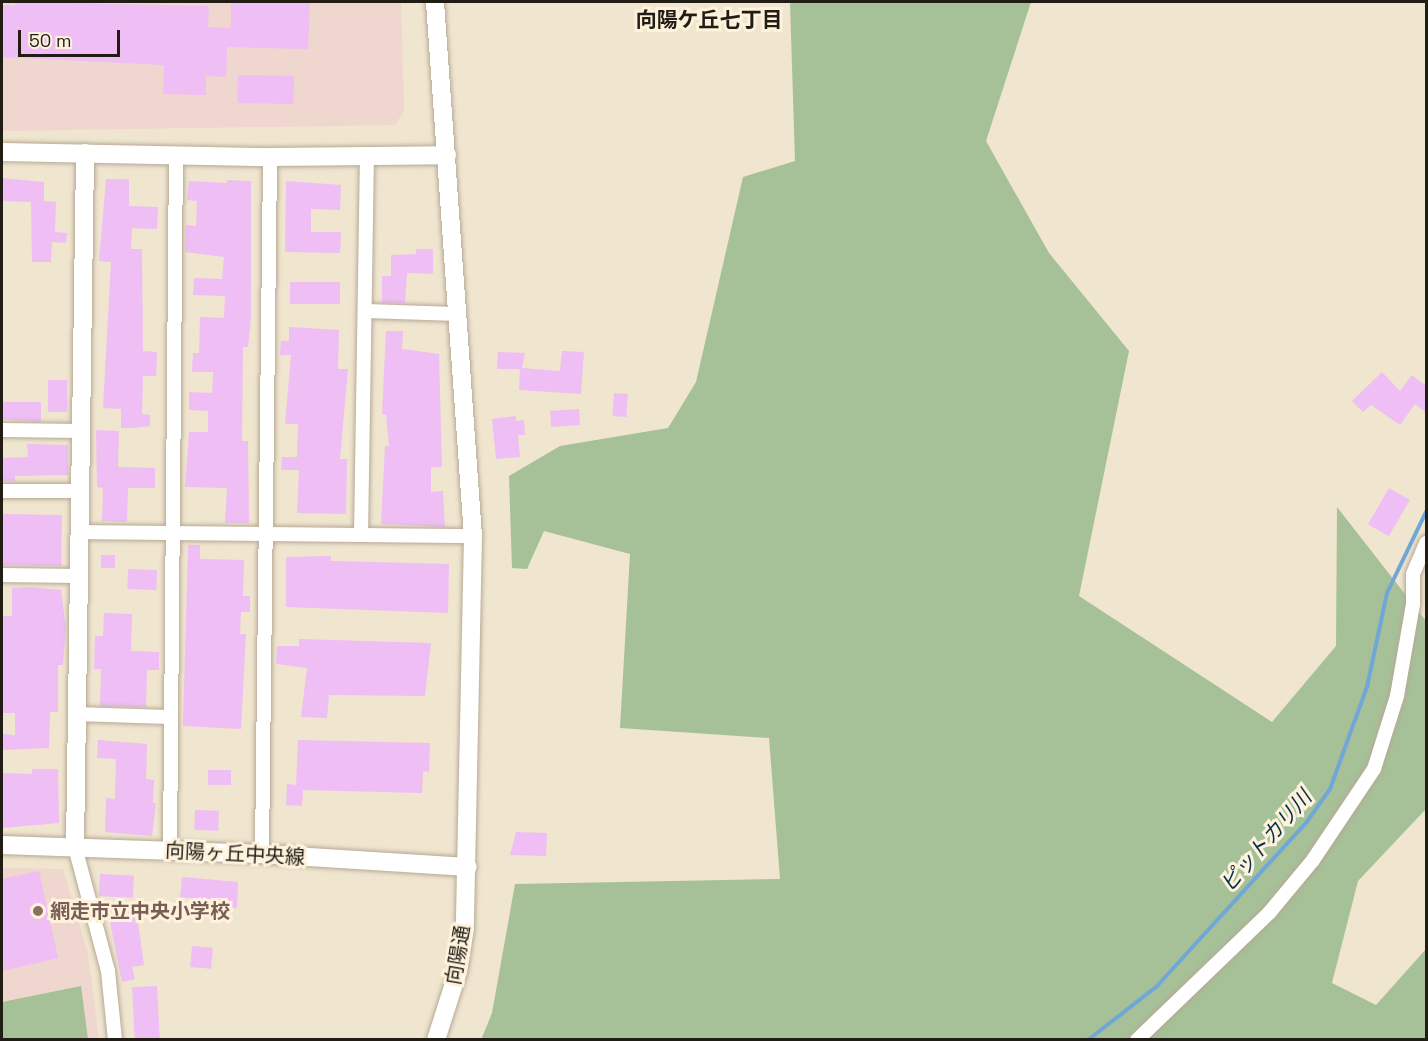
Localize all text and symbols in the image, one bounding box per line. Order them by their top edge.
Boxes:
district label: 向陽ケ丘七丁目 [636,7,782,33]
scale bar [21,18,123,56]
text: 50 m [29,29,71,52]
water label: ピットカリ川 [1215,785,1317,897]
street label: 向陽ヶ丘中央線 [164,838,306,870]
place label: 網走市立中央小学校 [50,899,230,923]
marker: 網走市立中央小学校 [31,904,45,918]
street label: 向陽通 [441,923,475,987]

